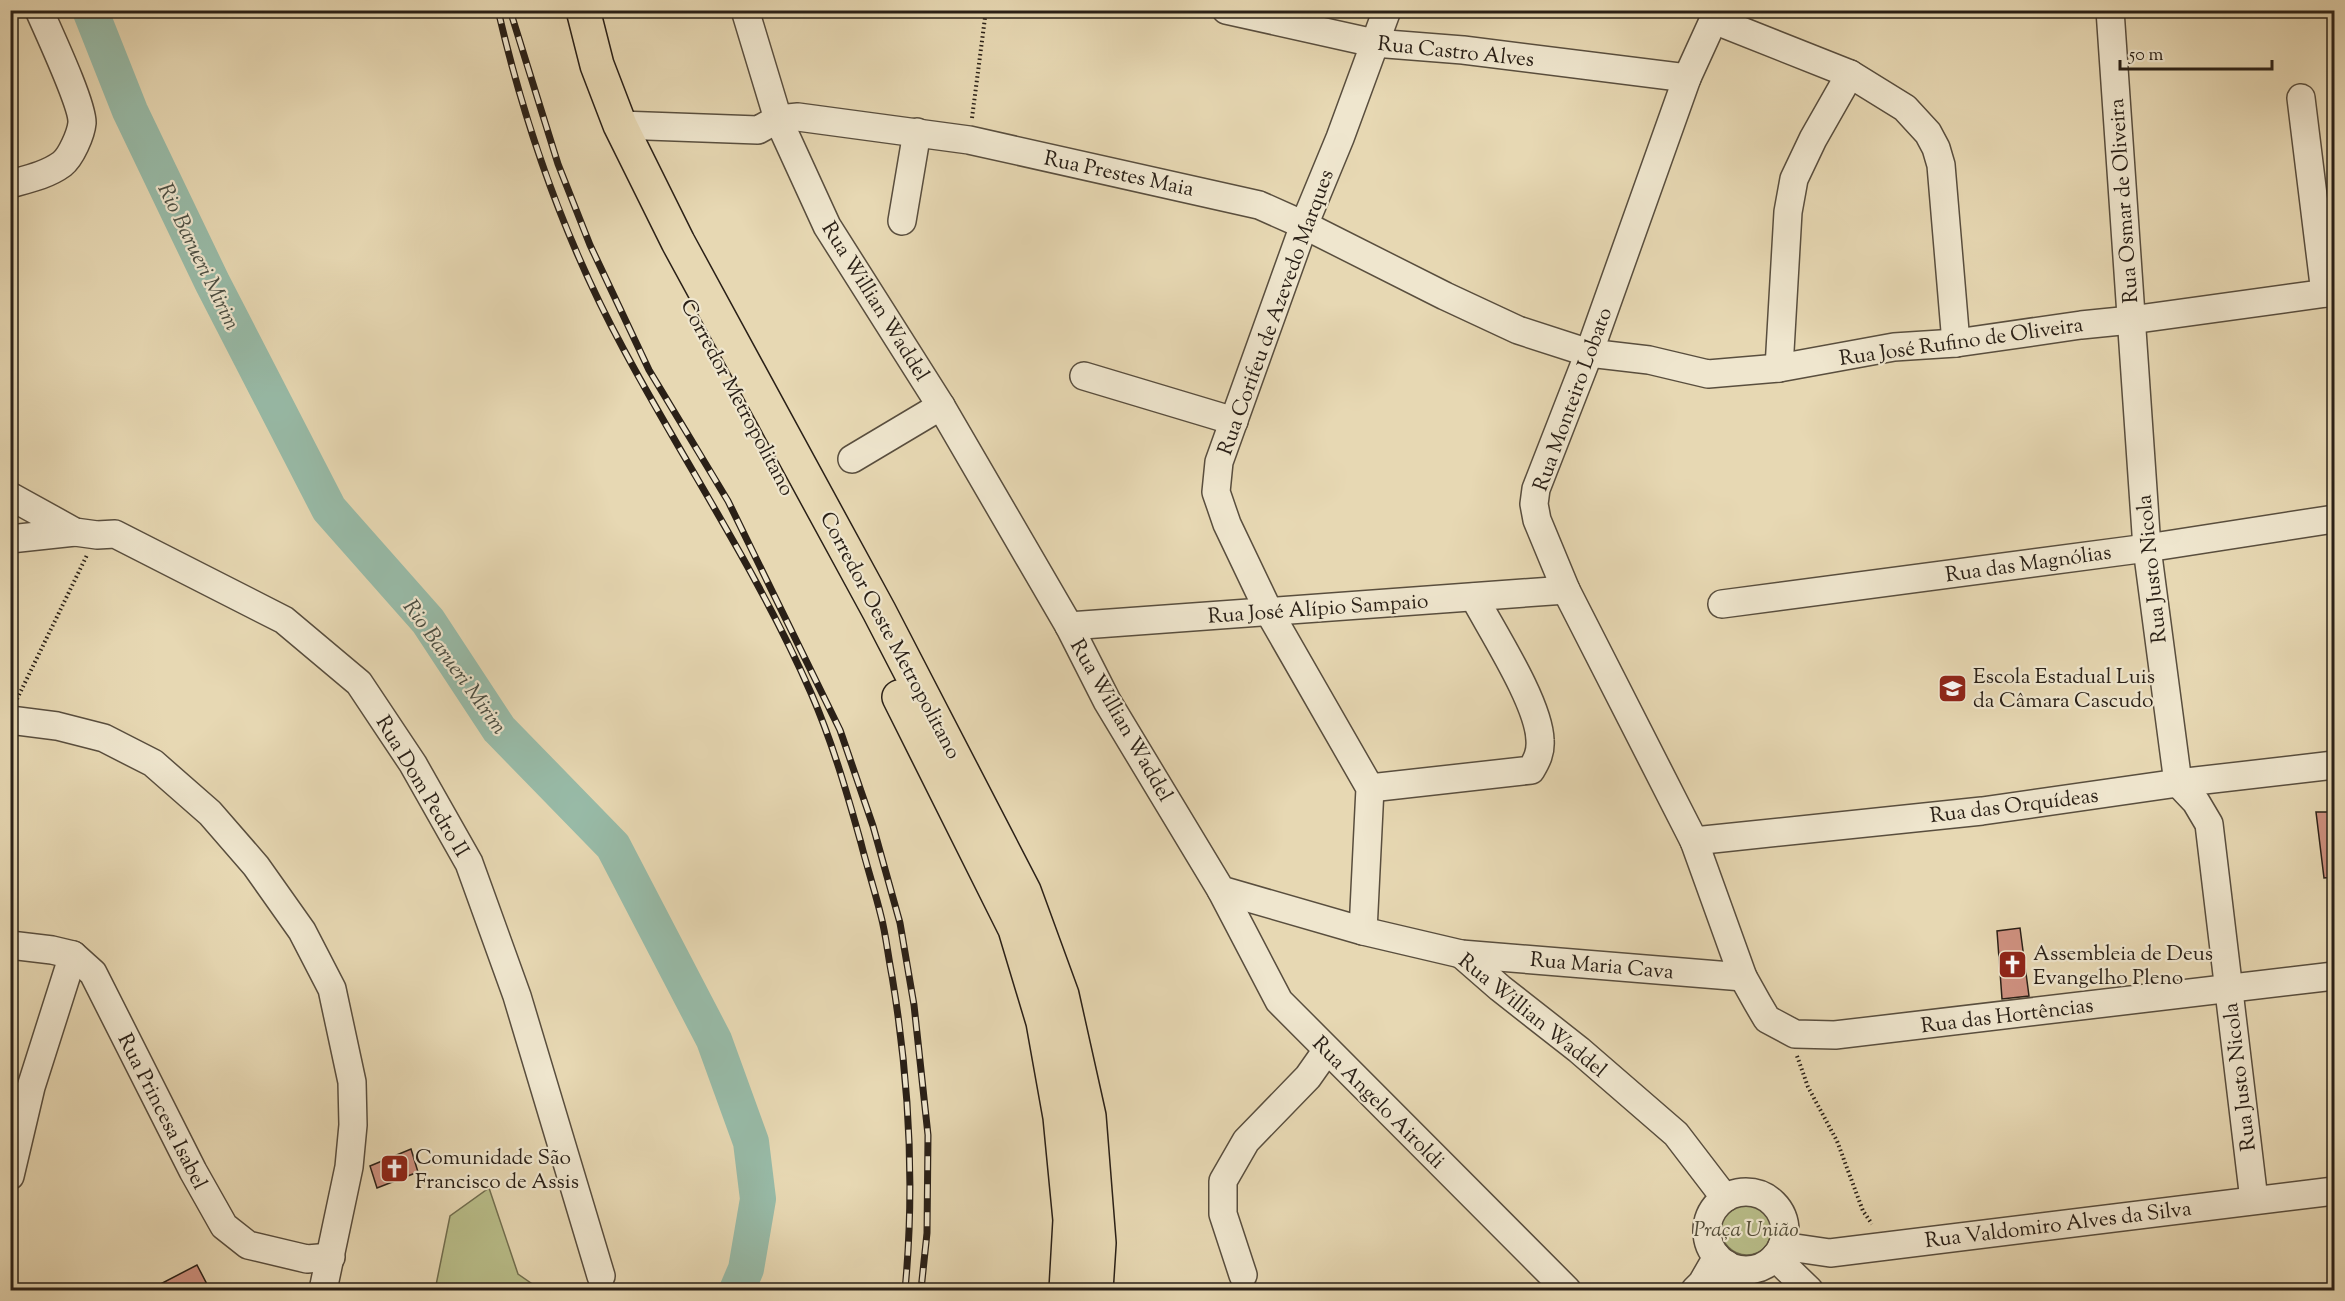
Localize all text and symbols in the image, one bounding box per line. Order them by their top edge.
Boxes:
street label: Rua Castro Alves [1376,30,1536,76]
scale bar [2120,33,2272,71]
text: 50 m [2128,43,2164,69]
street label: Rua Osmar de Oliveira [2103,97,2147,304]
street label: Rua Prestes Maia [1041,144,1197,206]
street label: Rua Corifeu de Azevedo Marques [1211,166,1343,460]
water label: Rio Barueri Mirim [148,178,247,336]
street label: Rua Willian Waddel [813,216,936,388]
street label: Corredor Metropolitano [672,294,801,502]
street label: Rua Monteiro Lobato [1527,304,1621,496]
street label: Rua José Rufino de Oliveira [1837,311,2086,375]
street label: Rua Justo Nicola [2130,493,2176,645]
street label: Corredor Oeste Metropolitano [811,507,967,765]
street label: Rua das Magnólias [1943,538,2113,591]
street label: Rua José Alípio Sampaio [1207,587,1429,633]
water label: Rio Barueri Mirim [394,594,514,742]
street label: Rua Willian Waddel [1061,634,1179,808]
place label: Escola Estadual Luis da Câmara Cascudo [1973,663,2155,717]
school or university icon: Escola Estadual Luis da Câmara Cascudo [1936,672,1968,704]
street label: Rua Dom Pedro II [367,710,476,864]
street label: Rua das Orquídeas [1928,782,2100,832]
place label: Assembleia de Deus Evangelho Pleno [2033,940,2213,994]
street label: Rua Maria Cava [1529,946,1675,988]
street label: Rua Willian Waddel [1451,947,1613,1086]
church icon: Assembleia de Deus Evangelho Pleno [1996,949,2028,981]
street label: Rua das Hortências [1919,992,2095,1042]
street label: Rua Justo Nicola [2217,1001,2265,1153]
street label: Rua Princesa Isabel [109,1029,214,1195]
street label: Rua Angelo Airoldi [1304,1030,1451,1177]
place label: Comunidade São Francisco de Assis [415,1144,579,1198]
church icon: Comunidade São Francisco de Assis [378,1153,410,1185]
street label: Rua Valdomiro Alves da Silva [1923,1195,2194,1257]
park label: Praça União [1693,1216,1799,1246]

